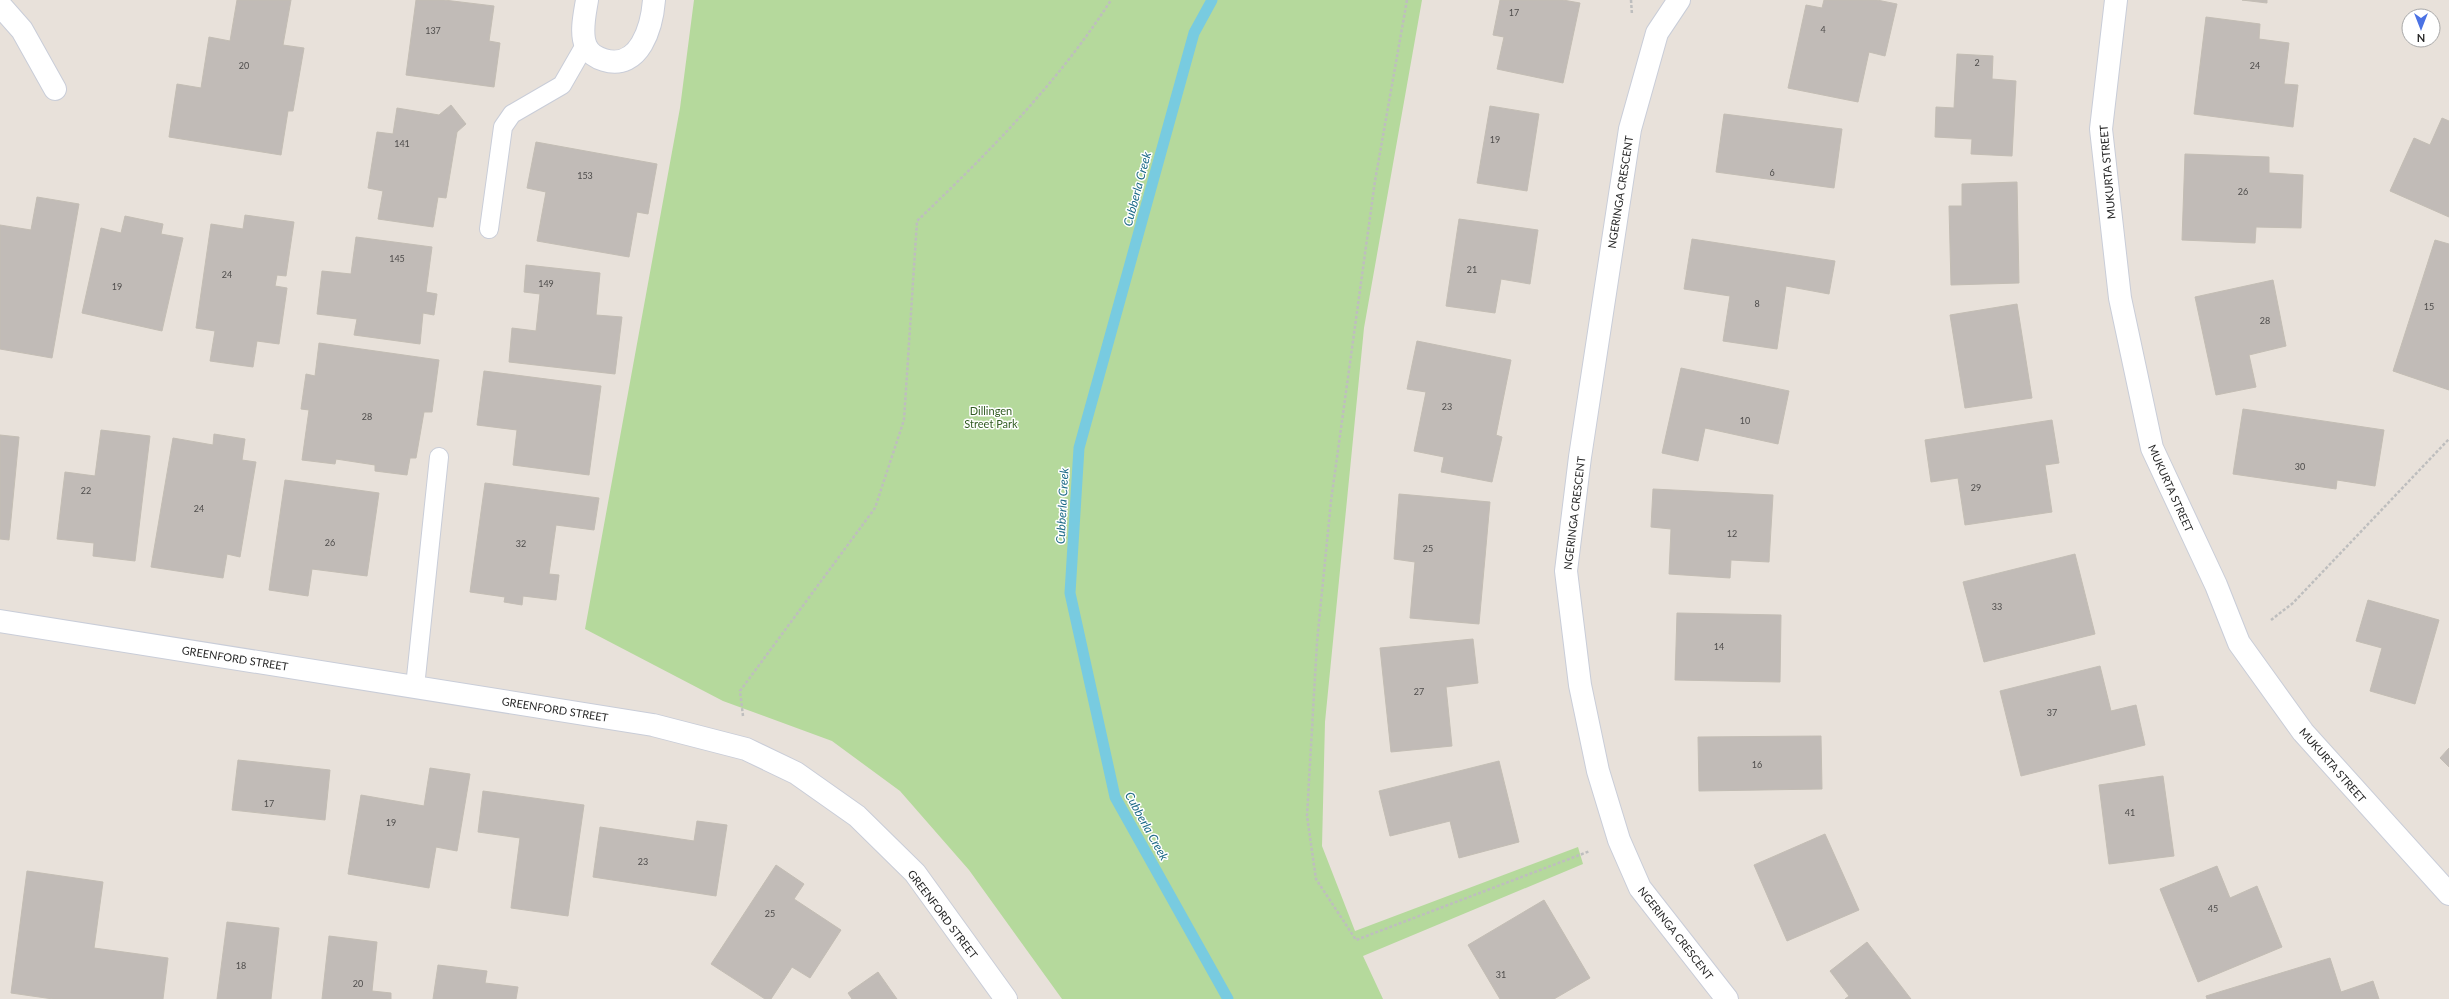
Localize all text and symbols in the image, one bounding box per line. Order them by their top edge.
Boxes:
house number: 17 [1509,7,1519,18]
north arrow [2401,8,2441,48]
house number: 4 [1820,24,1826,35]
house number: 137 [425,25,441,36]
text: N [2417,32,2425,45]
house number: 2 [1974,57,1980,68]
house number: 20 [239,60,249,71]
house number: 24 [2250,60,2260,71]
street label: MUKURTA STREET [2096,124,2118,220]
house number: 19 [1490,134,1500,145]
street label: NGERINGA CRESCENT [1605,134,1635,249]
house number: 141 [394,138,410,149]
water label: Cubberla Creek [1120,150,1154,228]
house number: 6 [1769,167,1775,178]
house number: 153 [577,170,593,181]
house number: 26 [2238,186,2248,197]
house number: 145 [389,253,405,264]
house number: 21 [1467,264,1477,275]
house number: 24 [222,269,232,280]
house number: 149 [538,278,554,289]
house number: 19 [112,281,122,292]
house number: 8 [1754,298,1760,309]
house number: 15 [2424,301,2434,312]
house number: 28 [2260,315,2270,326]
house number: 23 [1442,401,1452,412]
park label: Dillingen Street Park [964,404,1018,430]
house number: 28 [362,411,372,422]
house number: 10 [1740,415,1750,426]
street label: MUKURTA STREET [2146,442,2196,534]
street label: NGERINGA CRESCENT [1561,455,1587,570]
house number: 30 [2295,461,2305,472]
water label: Cubberla Creek [1053,467,1072,545]
house number: 29 [1971,482,1981,493]
house number: 22 [81,485,91,496]
house number: 24 [194,503,204,514]
house number: 12 [1727,528,1737,539]
house number: 26 [325,537,335,548]
house number: 32 [516,538,526,549]
house number: 25 [1423,543,1433,554]
house number: 33 [1992,601,2002,612]
house number: 14 [1714,641,1724,652]
street label: GREENFORD STREET [181,643,290,673]
house number: 27 [1414,686,1424,697]
street label: GREENFORD STREET [501,694,610,724]
house number: 37 [2047,707,2057,718]
street label: MUKURTA STREET [2297,725,2369,805]
house number: 16 [1752,759,1762,770]
water label: Cubberla Creek [1122,789,1172,863]
house number: 17 [264,798,274,809]
house number: 41 [2125,807,2135,818]
house number: 19 [386,817,396,828]
house number: 23 [638,856,648,867]
street label: GREENFORD STREET [905,867,981,961]
street label: NGERINGA CRESCENT [1636,884,1717,982]
house number: 45 [2208,903,2218,914]
house number: 25 [765,908,775,919]
house number: 18 [236,960,246,971]
house number: 31 [1496,969,1506,980]
house number: 20 [353,978,363,989]

